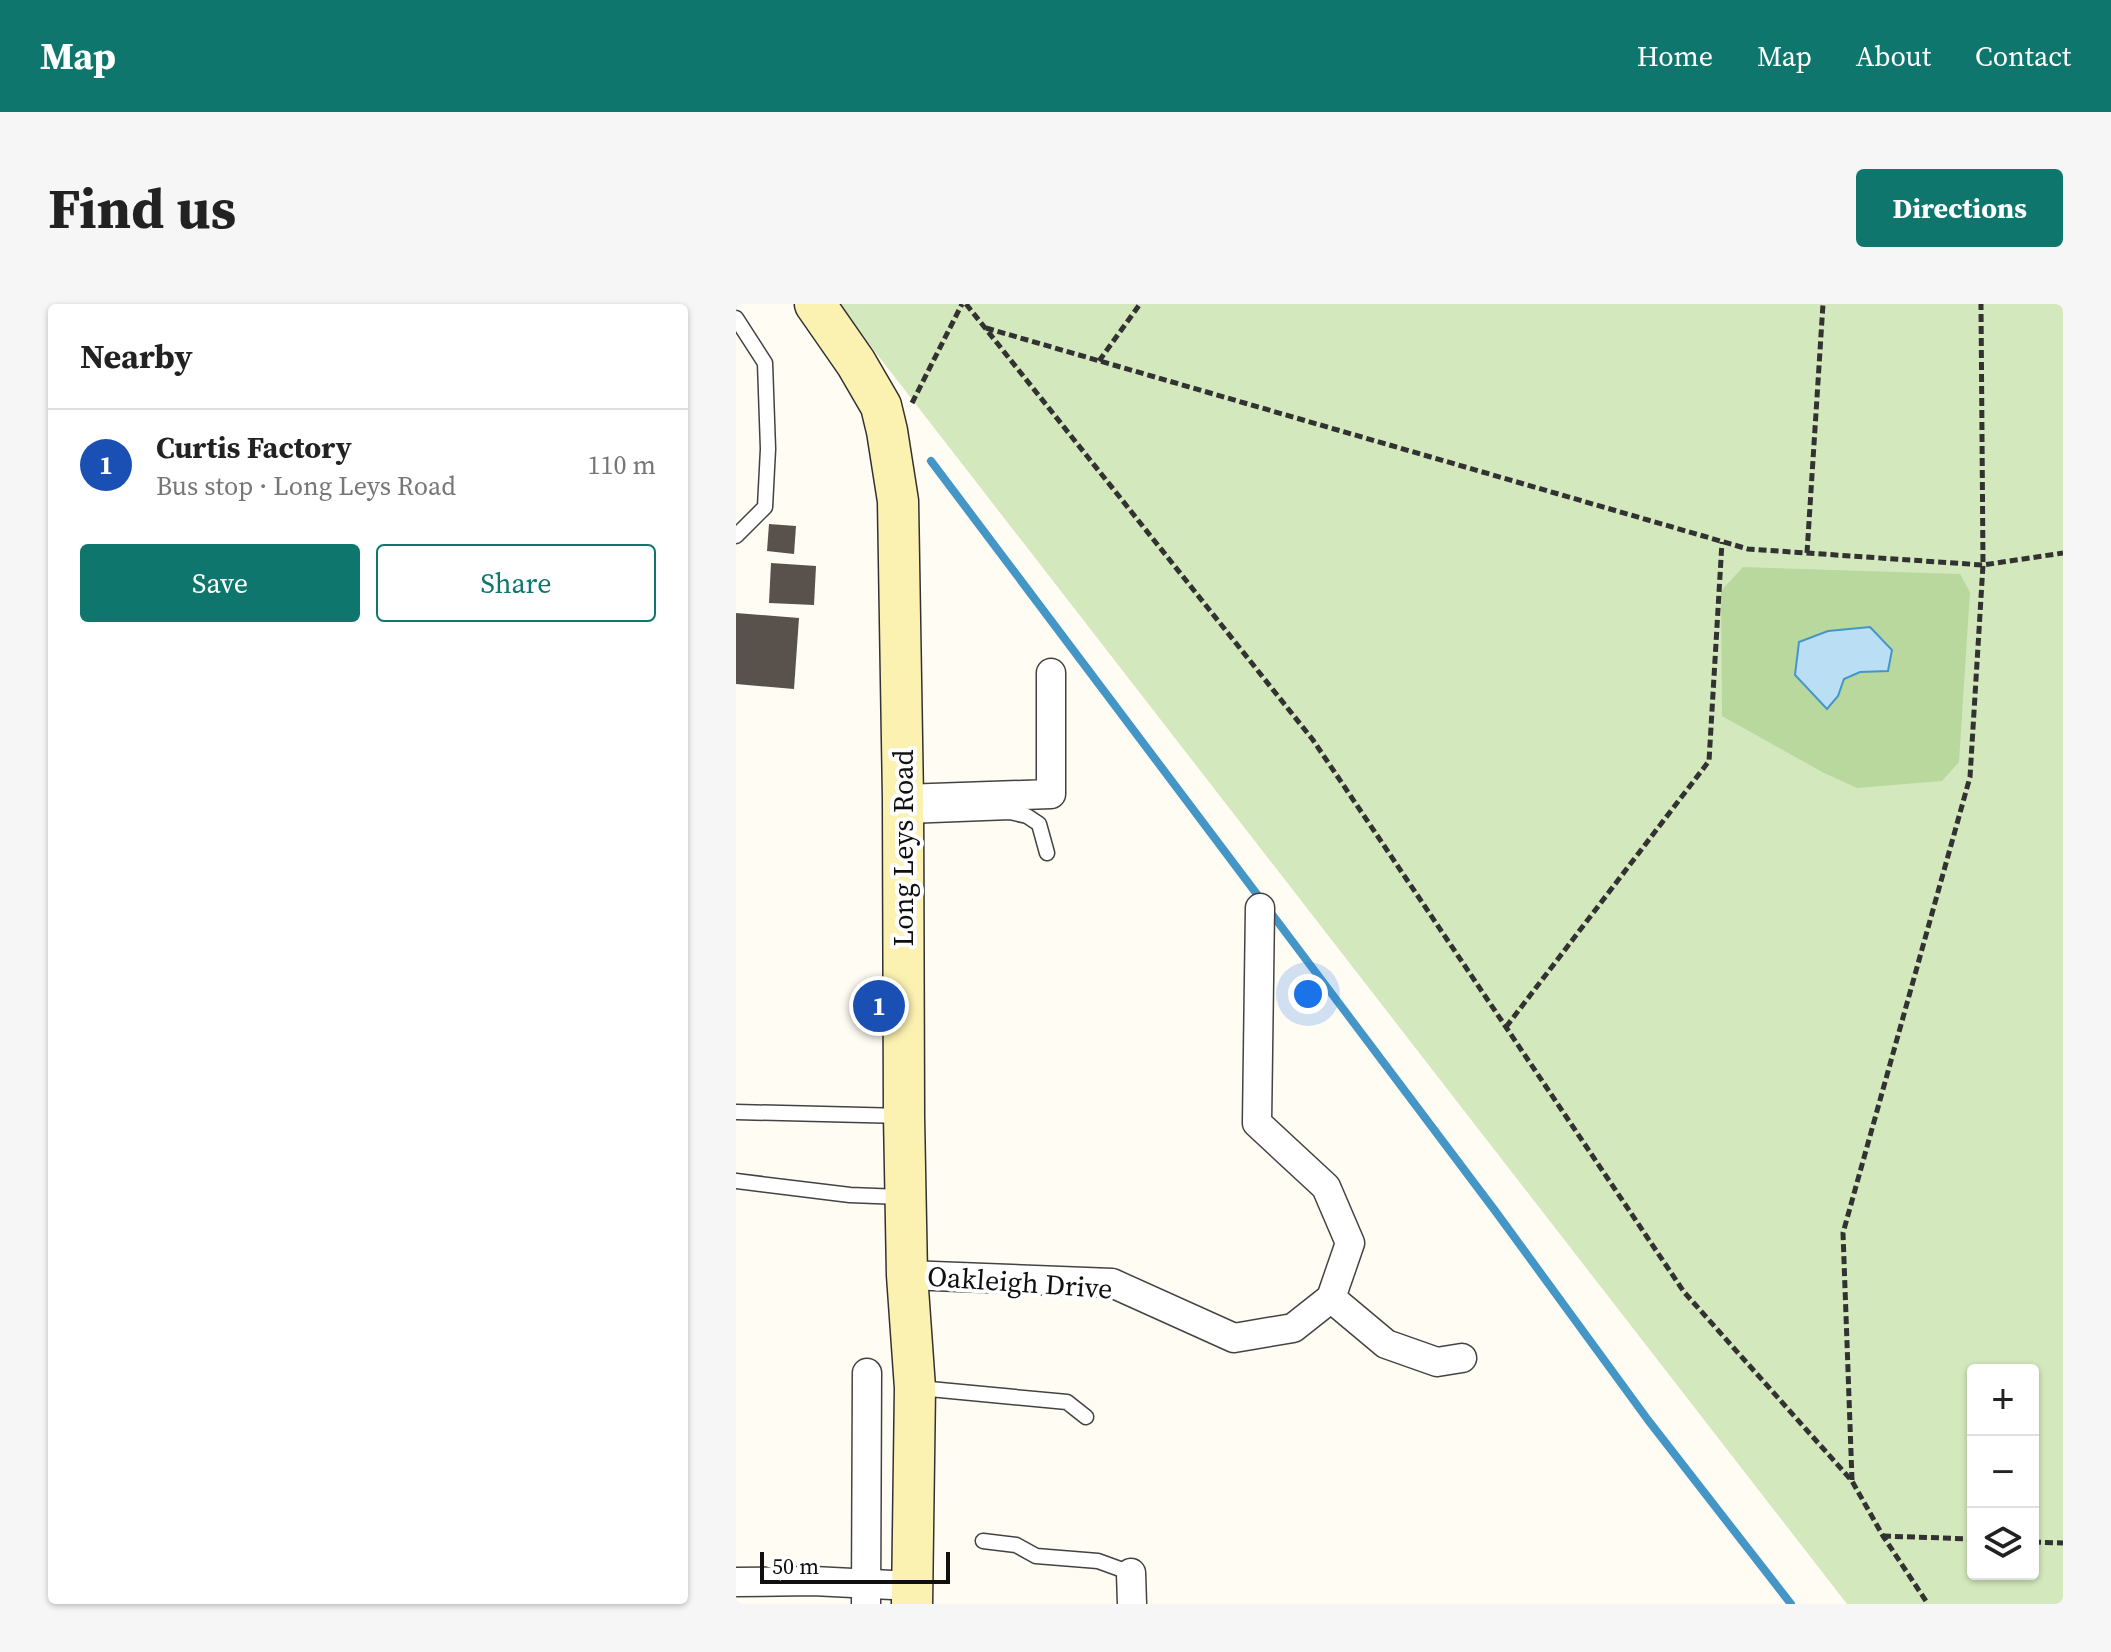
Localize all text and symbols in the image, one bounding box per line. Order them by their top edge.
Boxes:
text: Map [40,30,116,82]
text: Home [1637,37,1713,75]
text: Map [1757,37,1812,75]
text: About [1856,37,1931,75]
text: Contact [1975,37,2071,75]
button: Directions [1856,169,2063,247]
text: Find us [48,170,236,247]
text: Nearby [80,333,193,379]
text: Curtis Factory [156,427,352,468]
text: 1 [99,447,113,483]
text: 110 m [588,447,656,483]
text: Bus stop · Long Leys Road [156,468,456,504]
button: Save [80,544,360,622]
button: Share [376,544,656,622]
street label: Long Leys Road [884,749,922,946]
your location [1288,974,1328,1014]
pin: 1 [853,976,905,1036]
street label: Oakleigh Drive [926,1257,1114,1307]
map controls [1967,1364,2039,1580]
button: + [1967,1364,2039,1436]
button: − [1967,1436,2039,1508]
button: layers [1967,1508,2039,1580]
scale bar [760,1548,950,1584]
text: 50 m [772,1551,819,1581]

